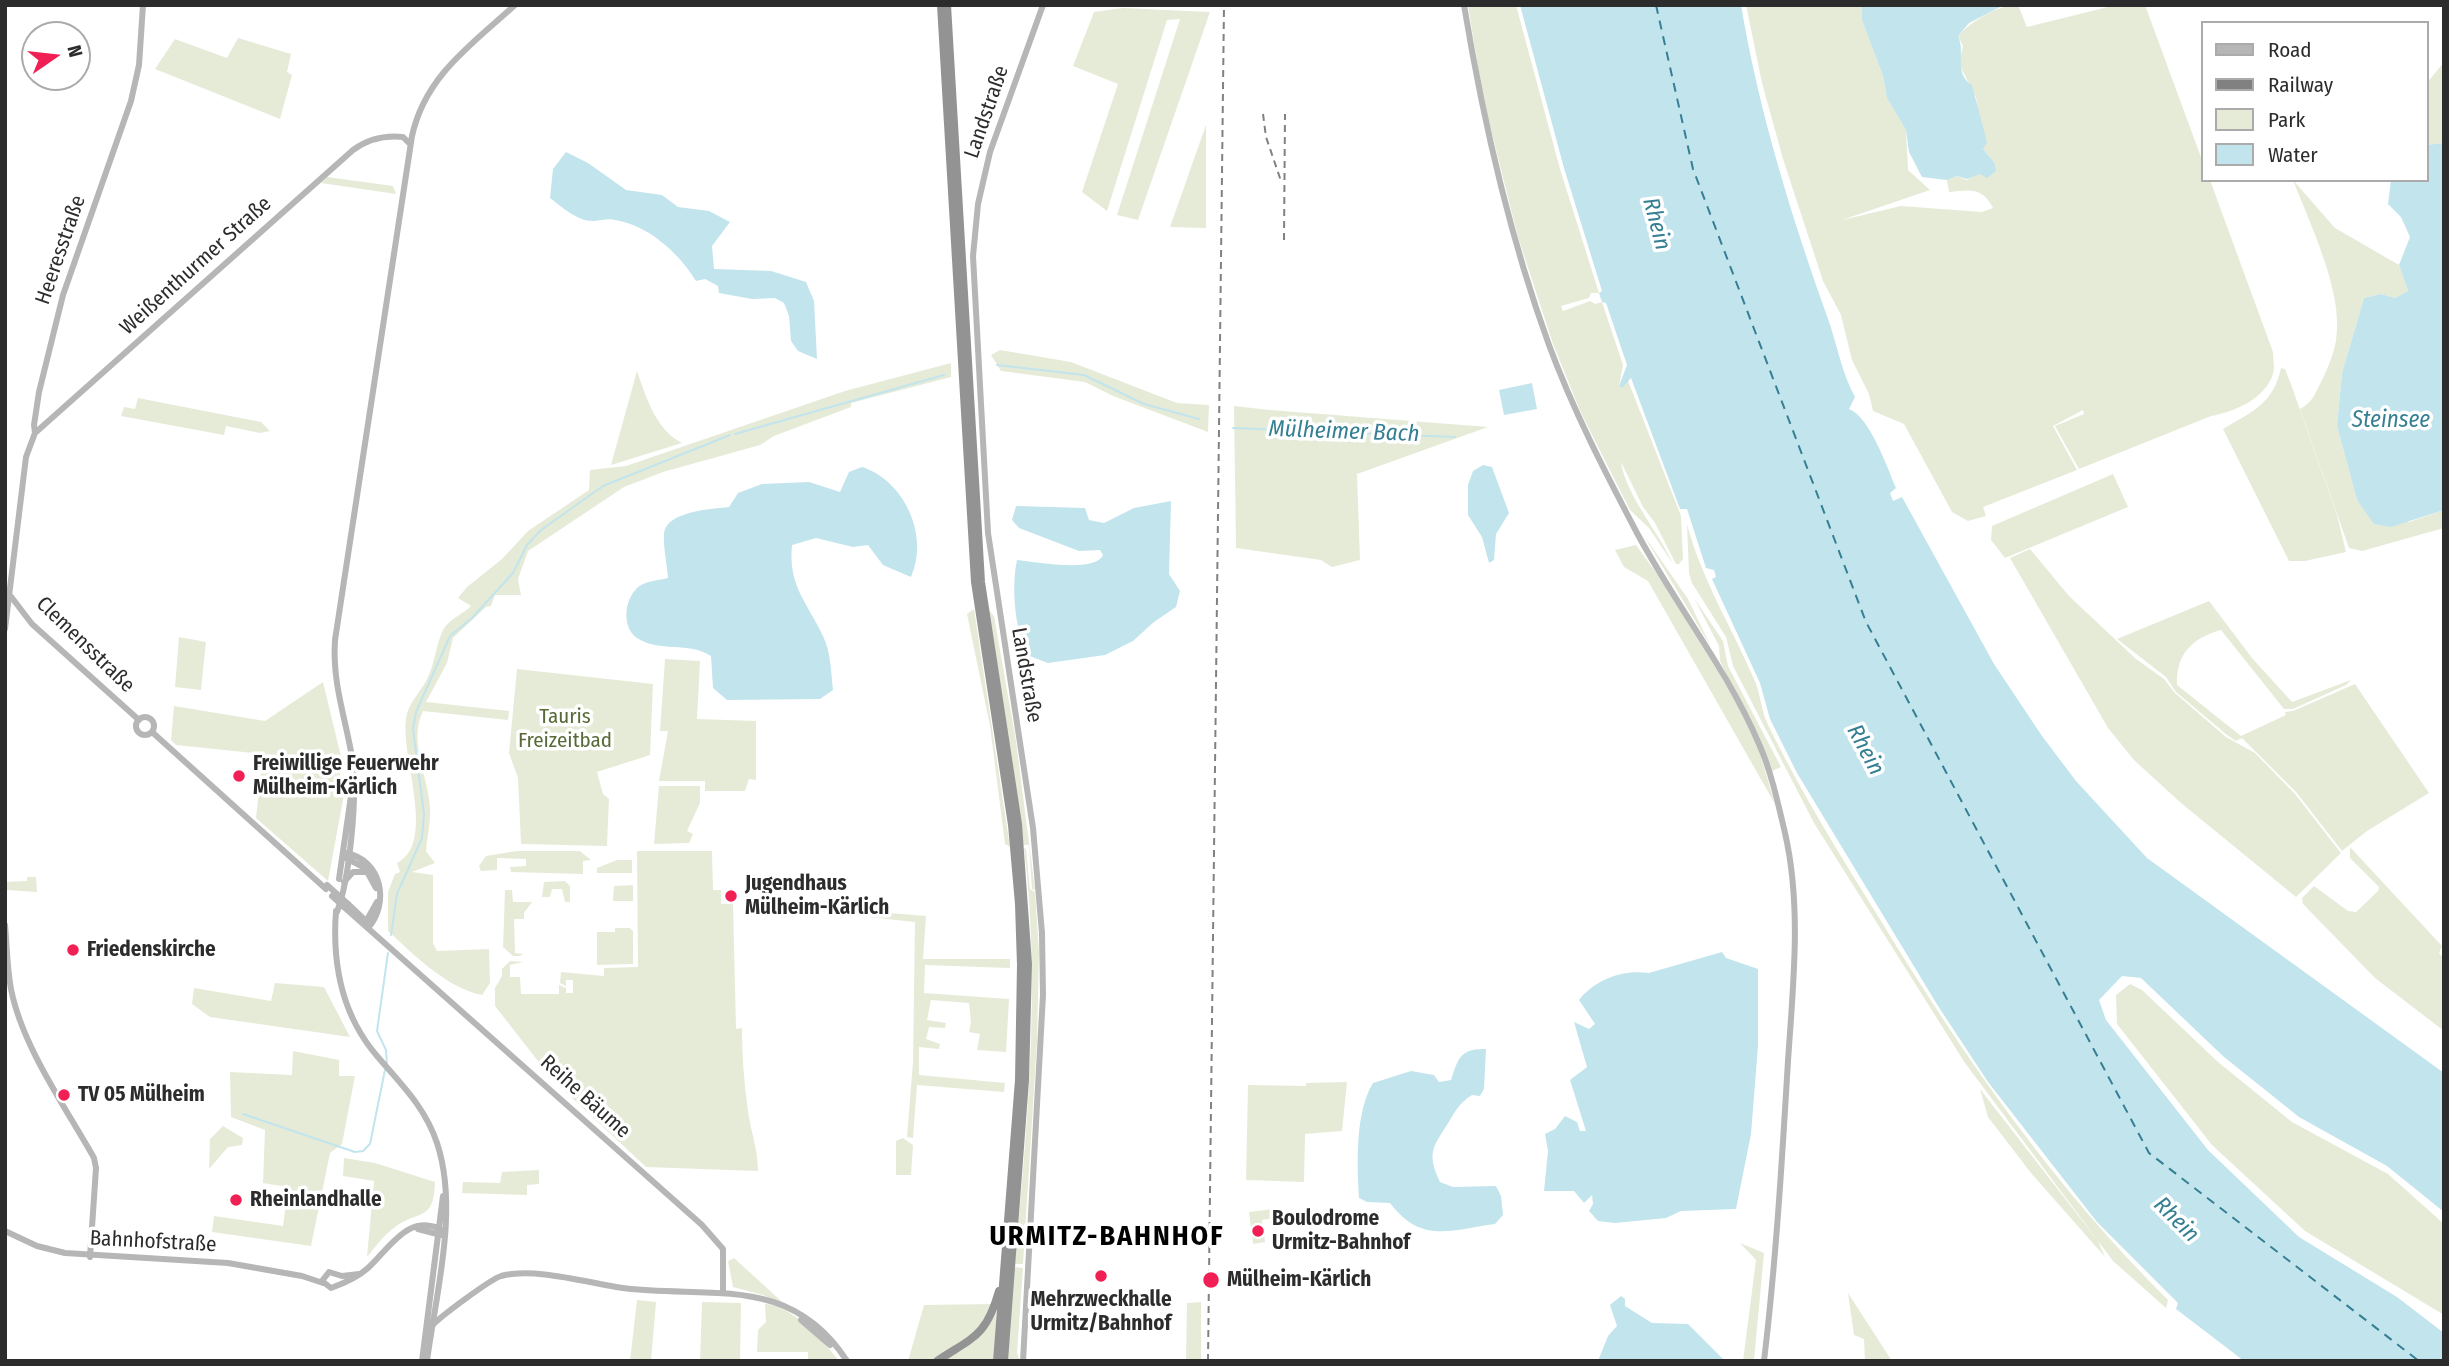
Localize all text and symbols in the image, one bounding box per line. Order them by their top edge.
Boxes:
north arrow [21,21,91,91]
legend [2200,21,2428,182]
text: Road [2268,37,2312,63]
text: N [62,43,87,60]
street label: Landstraße [959,62,1015,162]
text: Railway [2268,72,2333,98]
text: Park [2268,107,2305,133]
text: Water [2268,142,2318,168]
street label: Weißenthurmer Straße [115,191,277,341]
street label: Heeresstraße [31,192,91,308]
water label: Rhein [1636,195,1676,253]
water label: Steinsee [2352,407,2430,435]
water label: Mülheimer Bach [1268,416,1420,448]
street label: Clemensstraße [31,592,139,698]
street label: Landstraße [1005,625,1047,725]
park label: Tauris Freizeitbad [518,704,612,754]
water label: Rhein [1840,720,1890,780]
place label: Freiwillige Feuerwehr Mülheim-Kärlich [253,751,439,801]
marker: Freiwillige Feuerwehr Mülheim-Kärlich [231,768,247,784]
place label: Jugendhaus Mülheim-Kärlich [745,871,889,921]
marker: Jugendhaus Mülheim-Kärlich [723,888,739,904]
place label: Friedenskirche [87,937,216,963]
marker: Friedenskirche [65,942,81,958]
street label: Reihe Bäume [535,1050,635,1144]
place label: TV 05 Mülheim [78,1082,205,1108]
marker: TV 05 Mülheim [56,1087,72,1103]
place label: Rheinlandhalle [250,1187,382,1213]
water label: Rhein [2147,1191,2205,1249]
marker: Rheinlandhalle [228,1192,244,1208]
place label: Boulodrome Urmitz-Bahnhof [1272,1206,1410,1256]
district label: URMITZ-BAHNHOF [991,1220,1223,1254]
marker: Boulodrome Urmitz-Bahnhof [1250,1223,1266,1239]
street label: Bahnhofstraße [89,1226,217,1258]
place label: Mülheim-Kärlich [1227,1267,1371,1293]
marker: Mehrzweckhalle Urmitz/Bahnhof [1093,1268,1109,1284]
marker: Mülheim-Kärlich [1201,1270,1221,1290]
place label: Mehrzweckhalle Urmitz/Bahnhof [1030,1287,1172,1337]

